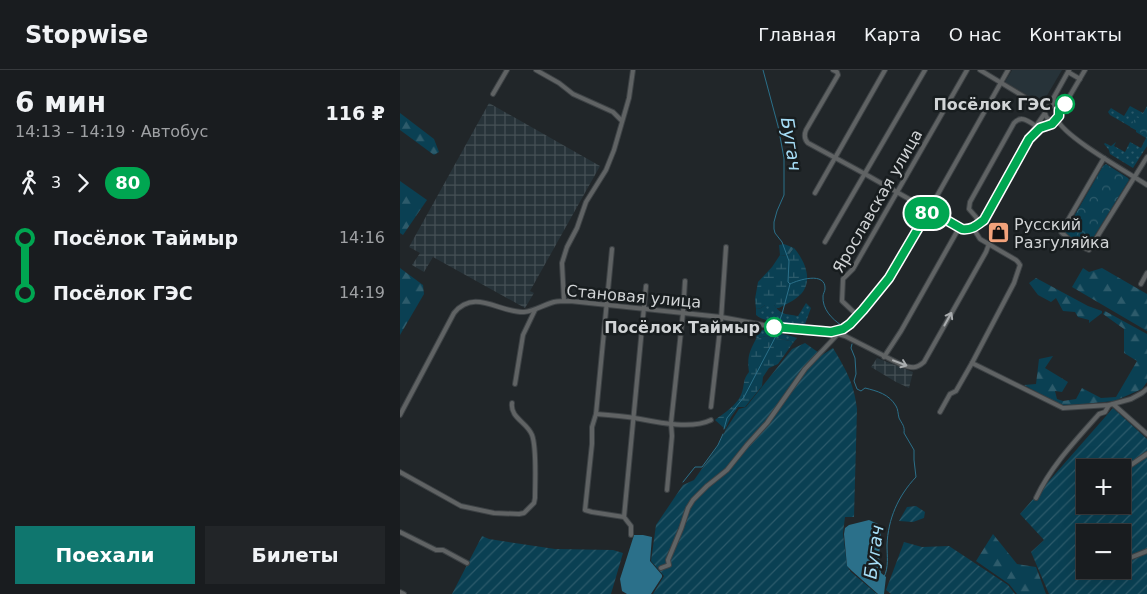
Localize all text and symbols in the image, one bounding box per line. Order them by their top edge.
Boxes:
text: Stopwise [25,21,148,49]
text: Главная [758,24,836,45]
text: Карта [864,24,921,45]
text: О нас [949,24,1001,45]
text: Контакты [1029,24,1122,45]
text: 6 мин [15,86,106,119]
marker: Посёлок ГЭС [1055,94,1075,114]
place label: Посёлок ГЭС [933,95,1051,114]
text: 116 ₽ [326,102,385,124]
water label: Бугач [777,116,806,172]
text: 14:13 – 14:19 · Автобус [15,122,208,141]
street label: Ярославская улица [828,126,926,277]
icon: walk [15,169,43,197]
icon: forward [69,169,97,197]
text: 80 [115,172,140,193]
text: 3 [51,173,61,192]
line badge: 80 [904,197,950,229]
text: 80 [914,202,940,223]
place label: Русский Разгуляйка [1014,215,1110,252]
shop icon: Русский Разгуляйка [986,221,1010,245]
text: Посёлок Таймыр [53,227,238,249]
text: 14:16 [339,228,385,247]
street label: Становая улица [566,281,702,312]
text: Посёлок ГЭС [53,282,193,304]
text: 14:19 [339,283,385,302]
one-way arrow [944,312,953,327]
marker: Посёлок Таймыр [764,317,784,337]
place label: Посёлок Таймыр [604,318,760,337]
one-way arrow [892,359,907,368]
map controls [1076,459,1131,579]
button: + [1076,459,1131,514]
water label: Бугач [859,524,888,580]
button: − [1076,524,1131,579]
button: Поехали [15,526,195,584]
button: Билеты [205,526,385,584]

